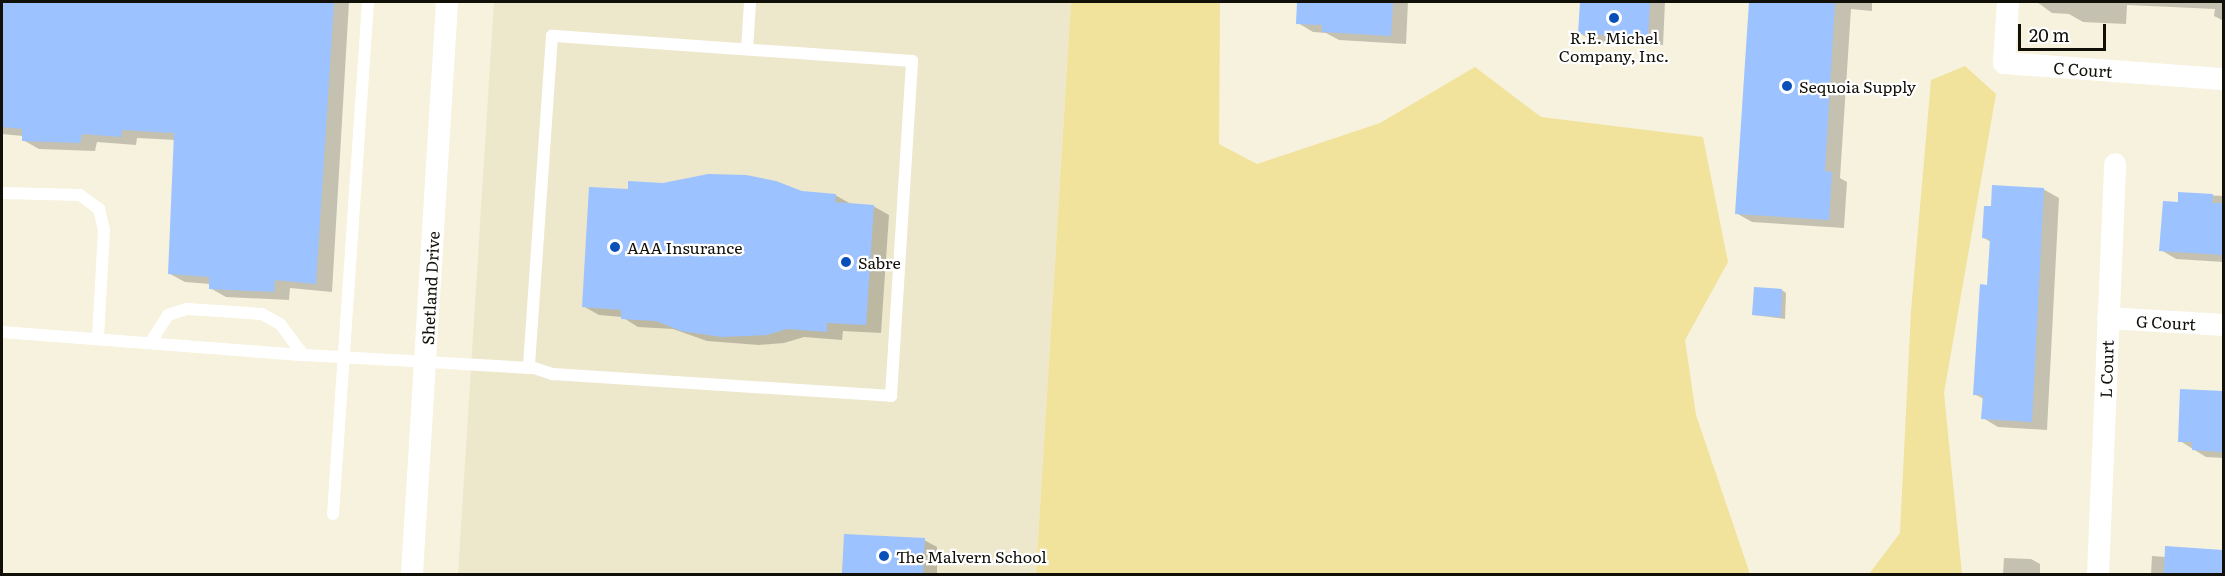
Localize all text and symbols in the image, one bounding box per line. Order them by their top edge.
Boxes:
marker: R.E. Michel Company, Inc. [1607,11,1621,25]
scale bar [2021,12,2110,50]
text: 20 m [2029,21,2070,48]
place label: R.E. Michel Company, Inc. [1559,27,1669,65]
street label: C Court [2053,57,2113,81]
place label: Sequoia Supply [1799,76,1916,96]
marker: Sequoia Supply [1780,79,1794,93]
street label: Shetland Drive [417,231,443,345]
place label: AAA Insurance [627,237,742,257]
marker: AAA Insurance [608,240,622,254]
place label: Sabre [858,252,901,272]
marker: Sabre [839,255,853,269]
street label: G Court [2136,311,2196,333]
street label: L Court [2095,340,2117,398]
place label: The Malvern School [896,546,1047,566]
marker: The Malvern School [877,549,891,563]

